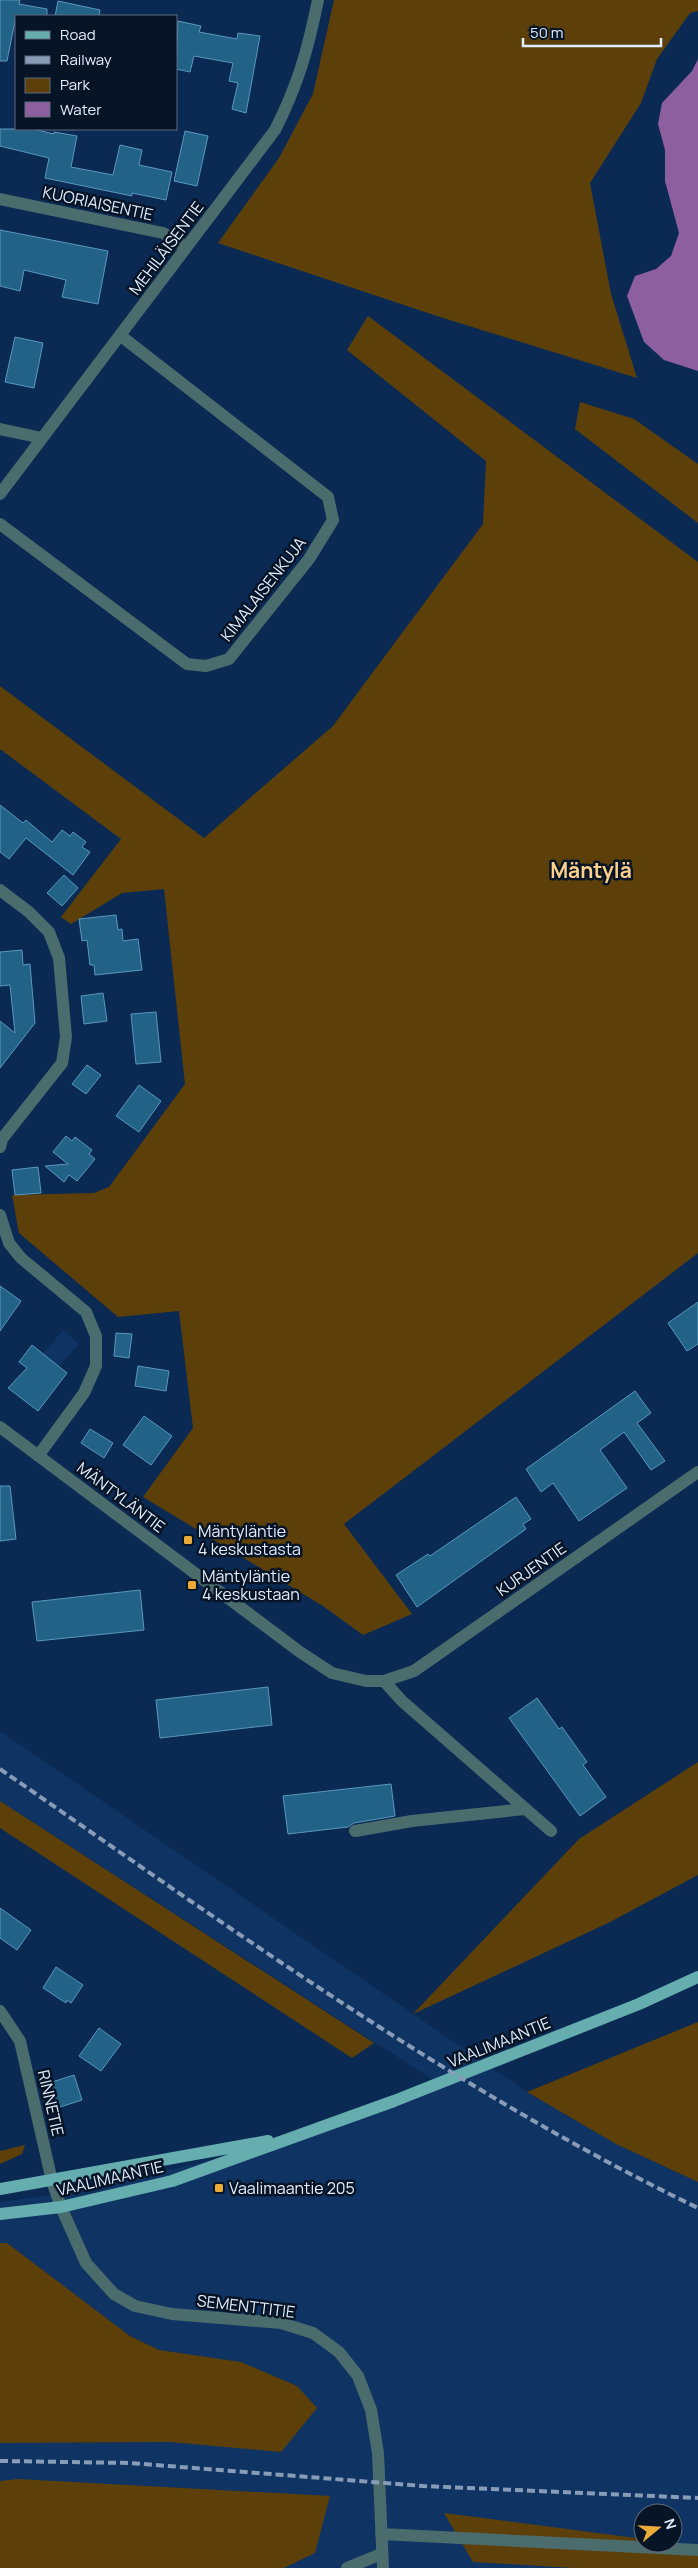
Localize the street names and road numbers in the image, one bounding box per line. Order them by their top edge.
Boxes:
street label: KUORIAISENTIE [41,181,155,225]
street label: MEHILÄISENTIE [124,197,208,299]
street label: KIMALAISENKUJA [215,532,311,646]
street label: MÄNTYLÄNTIE [72,1457,170,1537]
street label: KURJENTIE [492,1537,570,1601]
street label: VAALIMAANTIE [444,2011,554,2073]
street label: RINNETIE [33,2068,69,2138]
street label: VAALIMAANTIE [54,2155,166,2201]
street label: SEMENTTITIE [196,2289,296,2323]

